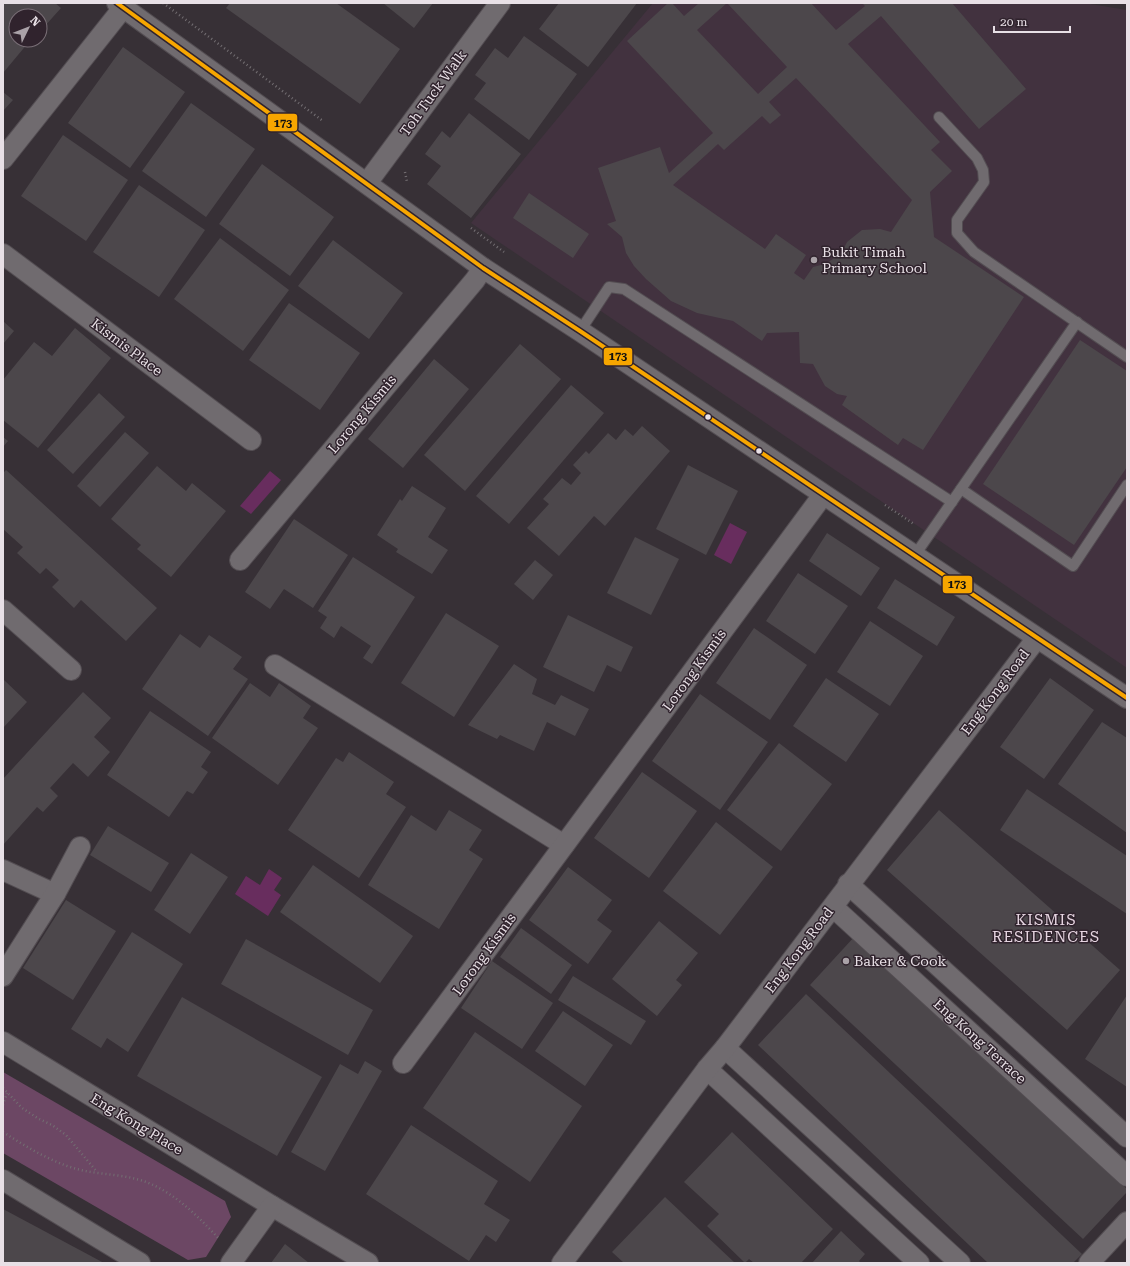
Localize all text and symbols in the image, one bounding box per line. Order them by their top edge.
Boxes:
north arrow [8,8,48,48]
scale bar [994,8,1070,34]
text: N [27,14,43,29]
text: 20 m [1000,15,1027,29]
street label: Toh Tuck Walk [396,47,470,139]
line badge: 173 [267,113,298,132]
text: 173 [274,117,292,130]
place label: Bukit Timah Primary School [822,244,927,276]
marker: Bukit Timah Primary School [809,255,819,265]
street label: Kismis Place [88,315,166,379]
line badge: 173 [603,347,633,366]
text: 173 [609,350,627,363]
street label: Lorong Kismis [325,371,400,456]
unlabelled marker [703,412,713,422]
unlabelled marker [754,446,764,456]
line badge: 173 [942,575,973,594]
text: 173 [948,578,966,591]
street label: Lorong Kismis [659,626,729,714]
street label: Eng Kong Road [958,646,1032,738]
street label: Eng Kong Road [762,904,836,996]
street label: Lorong Kismis [449,910,519,998]
district label: KISMIS RESIDENCES [992,911,1100,946]
place label: Baker & Cook [854,953,947,969]
marker: Baker & Cook [841,956,851,966]
street label: Eng Kong Terrace [930,995,1030,1087]
street label: Eng Kong Place [88,1090,186,1158]

